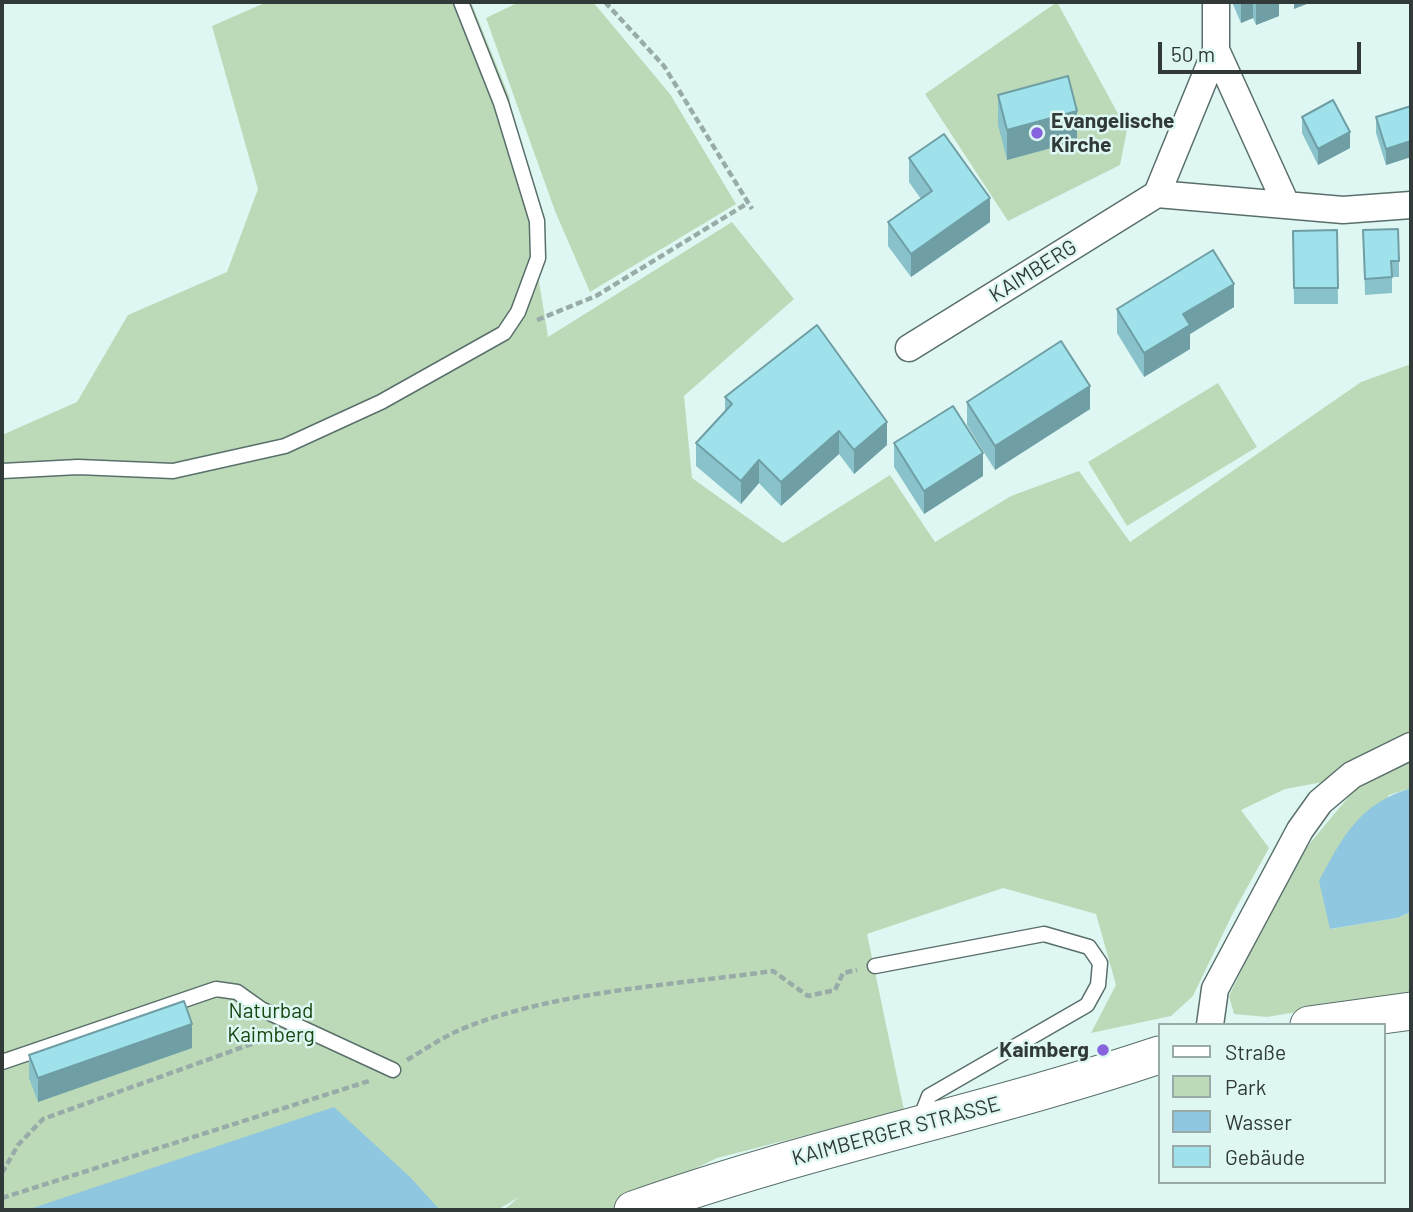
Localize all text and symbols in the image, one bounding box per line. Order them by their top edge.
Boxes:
scale bar [1161,28,1364,72]
text: 50 m [1171,41,1215,66]
place label: Evangelische Kirche [1051,108,1175,158]
marker: Evangelische Kirche [1029,125,1045,141]
street label: KAIMBERG [985,234,1081,308]
park label: Naturbad Kaimberg [227,998,315,1048]
legend [1158,1023,1385,1184]
place label: Kaimberg [999,1037,1089,1063]
text: Straße [1225,1039,1286,1064]
marker: Kaimberg [1095,1042,1111,1058]
text: Park [1225,1074,1266,1099]
street label: KAIMBERGER STRASSE [789,1091,1003,1171]
text: Wasser [1225,1109,1292,1134]
text: Gebäude [1225,1144,1305,1169]

